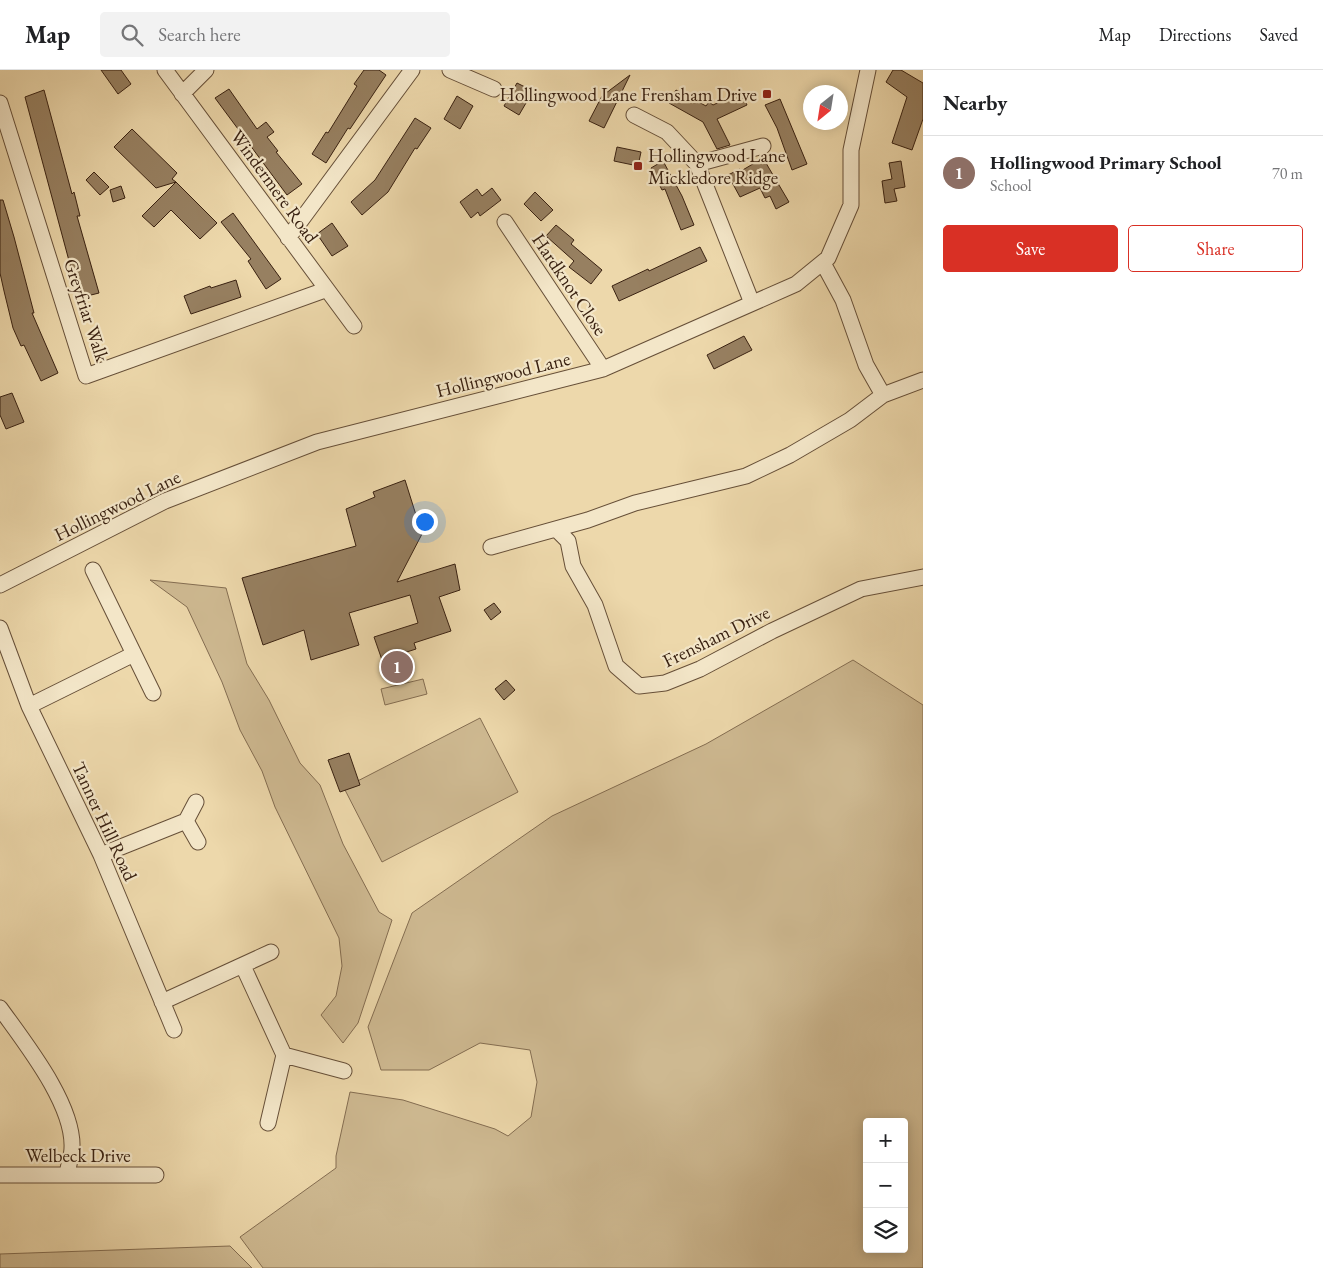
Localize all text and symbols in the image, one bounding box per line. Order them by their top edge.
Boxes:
search box [100,12,450,57]
text: Map [25,19,70,50]
icon: search [118,21,146,49]
text: Search here [158,22,241,47]
text: Map [1099,23,1131,46]
text: Directions [1159,23,1231,46]
text: Saved [1259,23,1298,46]
place label: Hollingwood Lane Frensham Drive [500,82,757,107]
north arrow [803,85,848,130]
marker: Hollingwood Lane Frensham Drive [761,88,773,100]
text: Nearby [943,89,1007,116]
street label: Windermere Road [225,124,324,248]
place label: Hollingwood Lane Mickledore Ridge [648,143,785,190]
text: Hollingwood Primary School [990,150,1222,175]
marker: Hollingwood Lane Mickledore Ridge [632,160,644,172]
text: 1 [955,163,963,184]
text: 70 m [1272,163,1303,184]
text: School [990,175,1032,196]
button: Save [943,225,1118,272]
button: Share [1128,225,1303,272]
street label: Hardknot Close [526,228,613,340]
street label: Greyfriar Walk [58,255,115,366]
street label: Hollingwood Lane [433,346,573,403]
street label: Hollingwood Lane [50,464,184,547]
your location [412,509,438,535]
street label: Frensham Drive [659,600,774,673]
pin: 1 [381,648,413,686]
street label: Tanner Hill Road [66,758,143,885]
map controls [863,1118,908,1253]
button: + [863,1118,908,1163]
street label: Welbeck Drive [25,1143,131,1168]
button: − [863,1163,908,1208]
button: layers [863,1208,908,1253]

